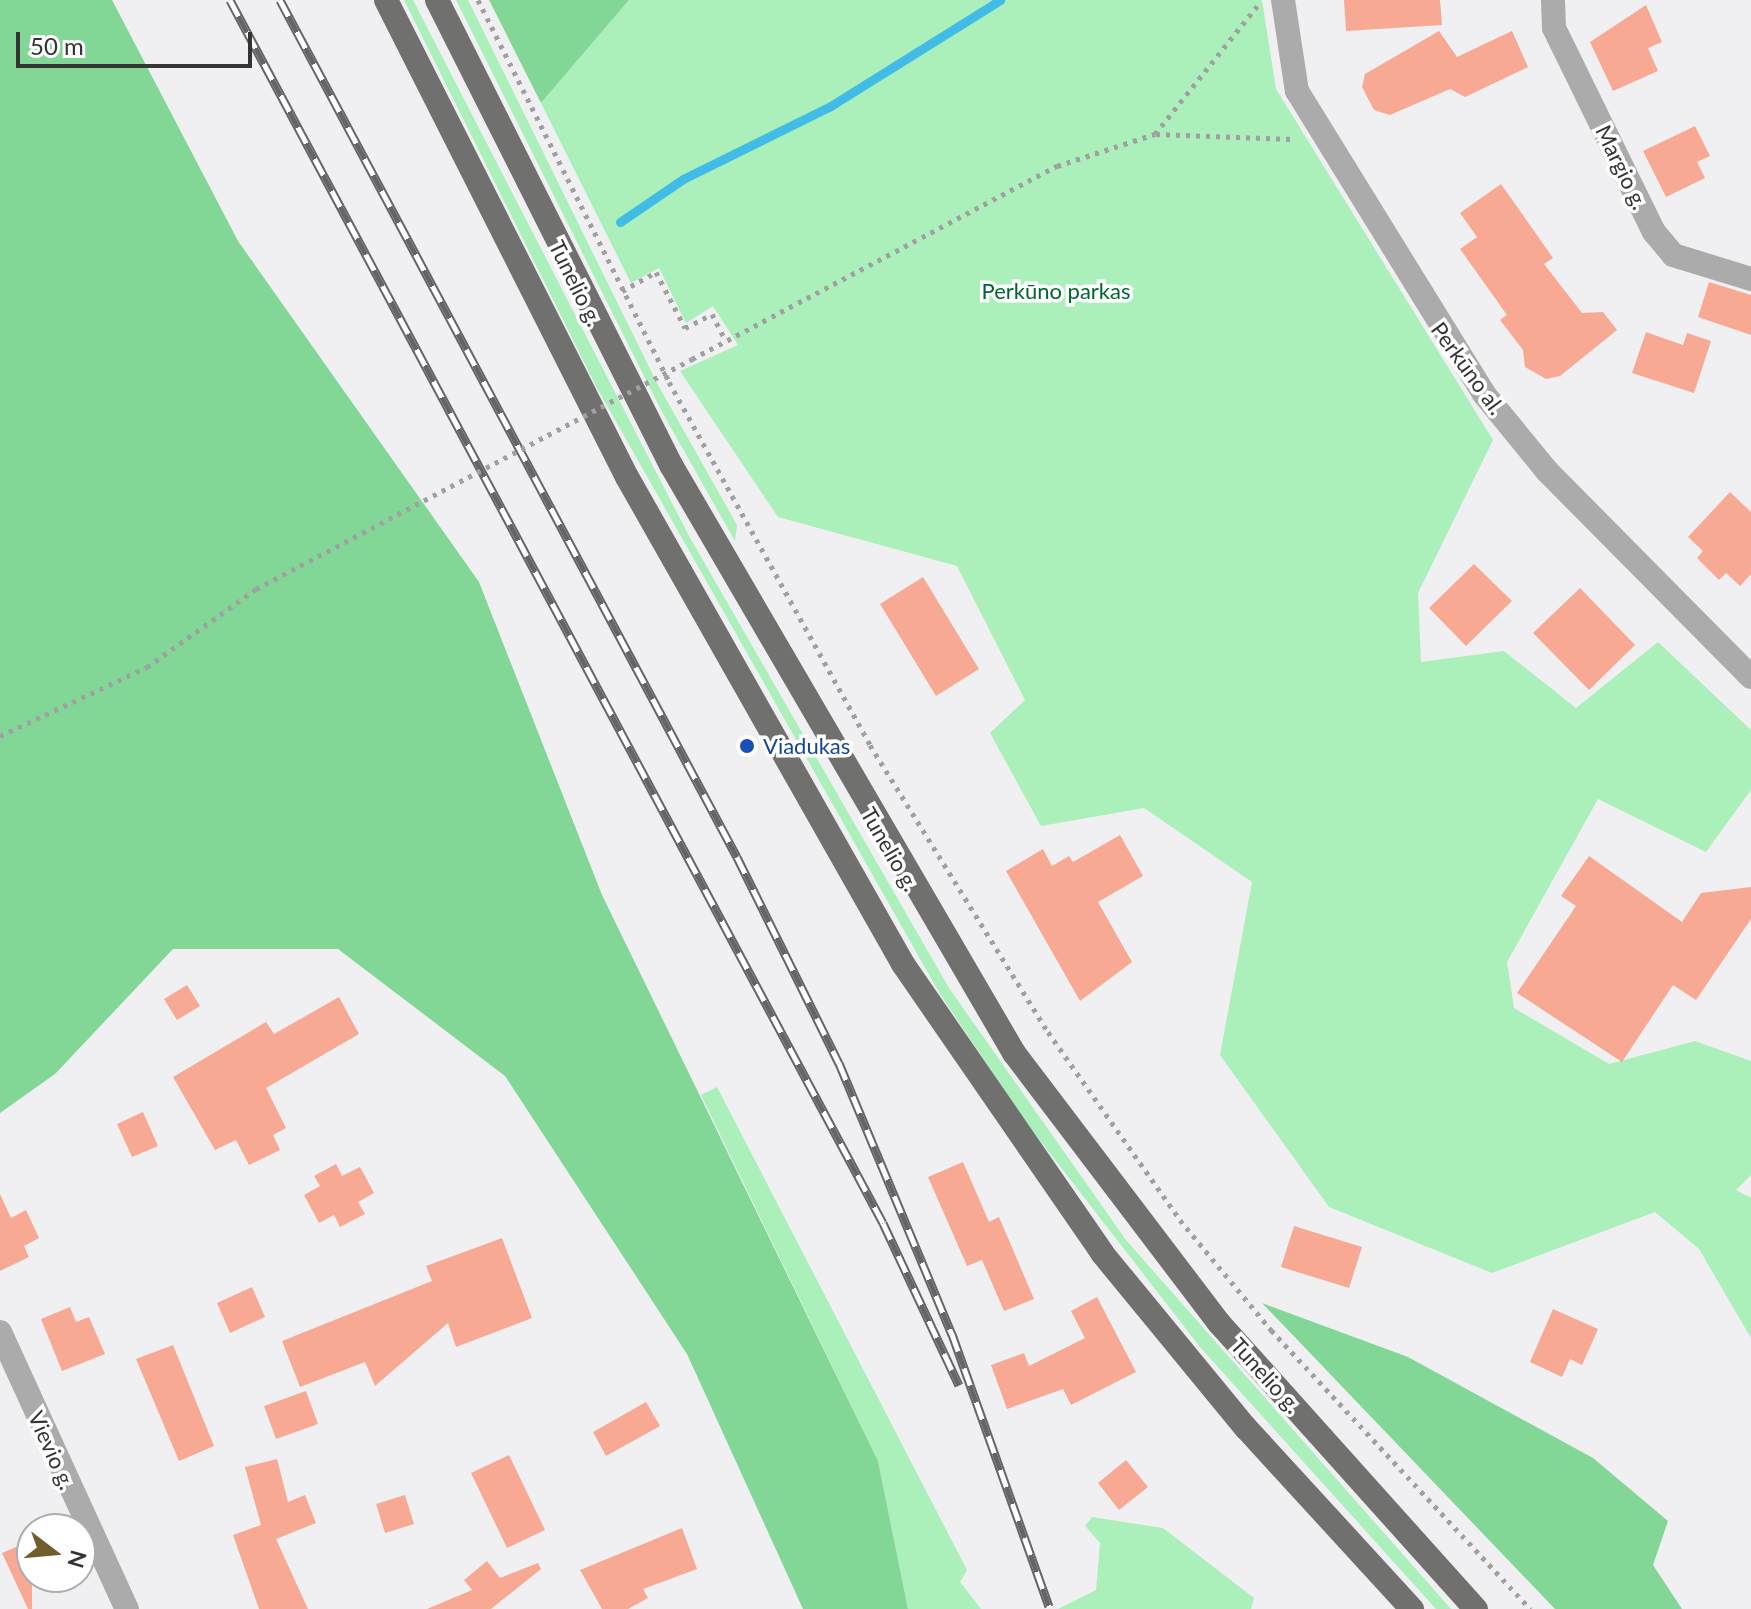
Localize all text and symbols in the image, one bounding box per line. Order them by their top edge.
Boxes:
scale bar [20,16,256,66]
text: 50 m [30,31,84,60]
street label: Margio g. [1590,121,1654,213]
street label: Tunelio g. [544,236,608,330]
park label: Perkūno parkas [982,278,1130,304]
street label: Perkūno al. [1426,317,1510,419]
place label: Viadukas [763,733,850,759]
marker: Viadukas [738,737,756,755]
street label: Tunelio g. [856,803,924,895]
street label: Tunelio g. [1225,1332,1307,1418]
street label: Vievio g. [23,1407,81,1493]
north arrow [16,1513,96,1593]
text: N [62,1547,93,1571]

